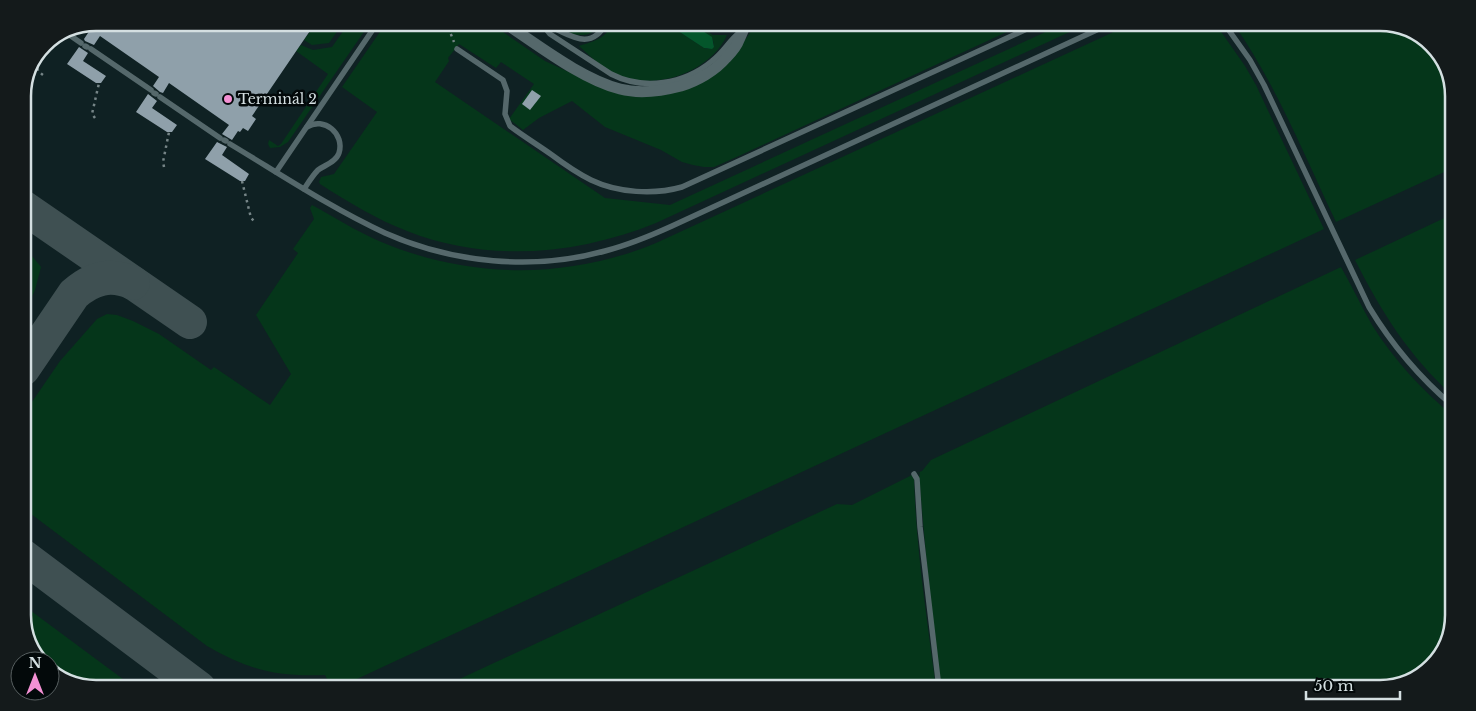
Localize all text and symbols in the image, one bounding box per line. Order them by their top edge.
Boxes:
place label: Terminál 2 [238,90,317,108]
marker: Terminál 2 [222,93,234,105]
north arrow [10,651,60,701]
text: N [28,654,42,672]
scale bar [1306,668,1400,700]
text: 50 m [1314,676,1354,695]

